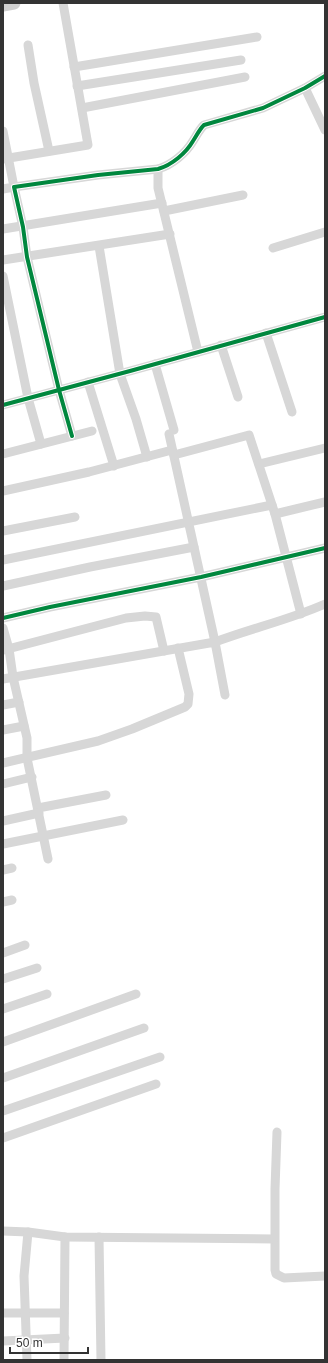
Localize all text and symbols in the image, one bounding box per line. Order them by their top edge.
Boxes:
scale bar [10,1329,88,1355]
text: 50 m [16,1336,43,1350]

